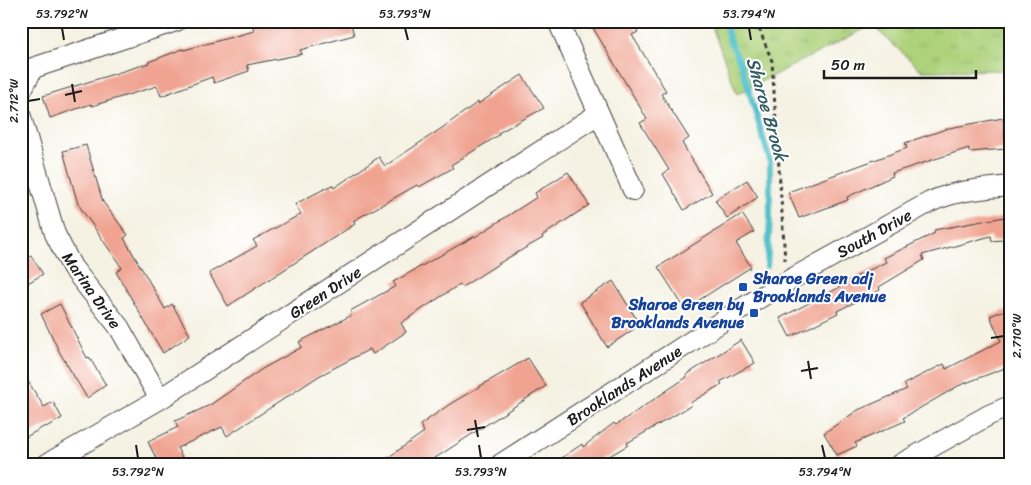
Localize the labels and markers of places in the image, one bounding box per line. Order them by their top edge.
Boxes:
place label: Sharoe Green adj Brooklands Avenue [752,264,886,311]
marker: Sharoe Green adj Brooklands Avenue [737,281,749,293]
place label: Sharoe Green by Brooklands Avenue [611,290,745,337]
marker: Sharoe Green by Brooklands Avenue [748,307,760,319]

